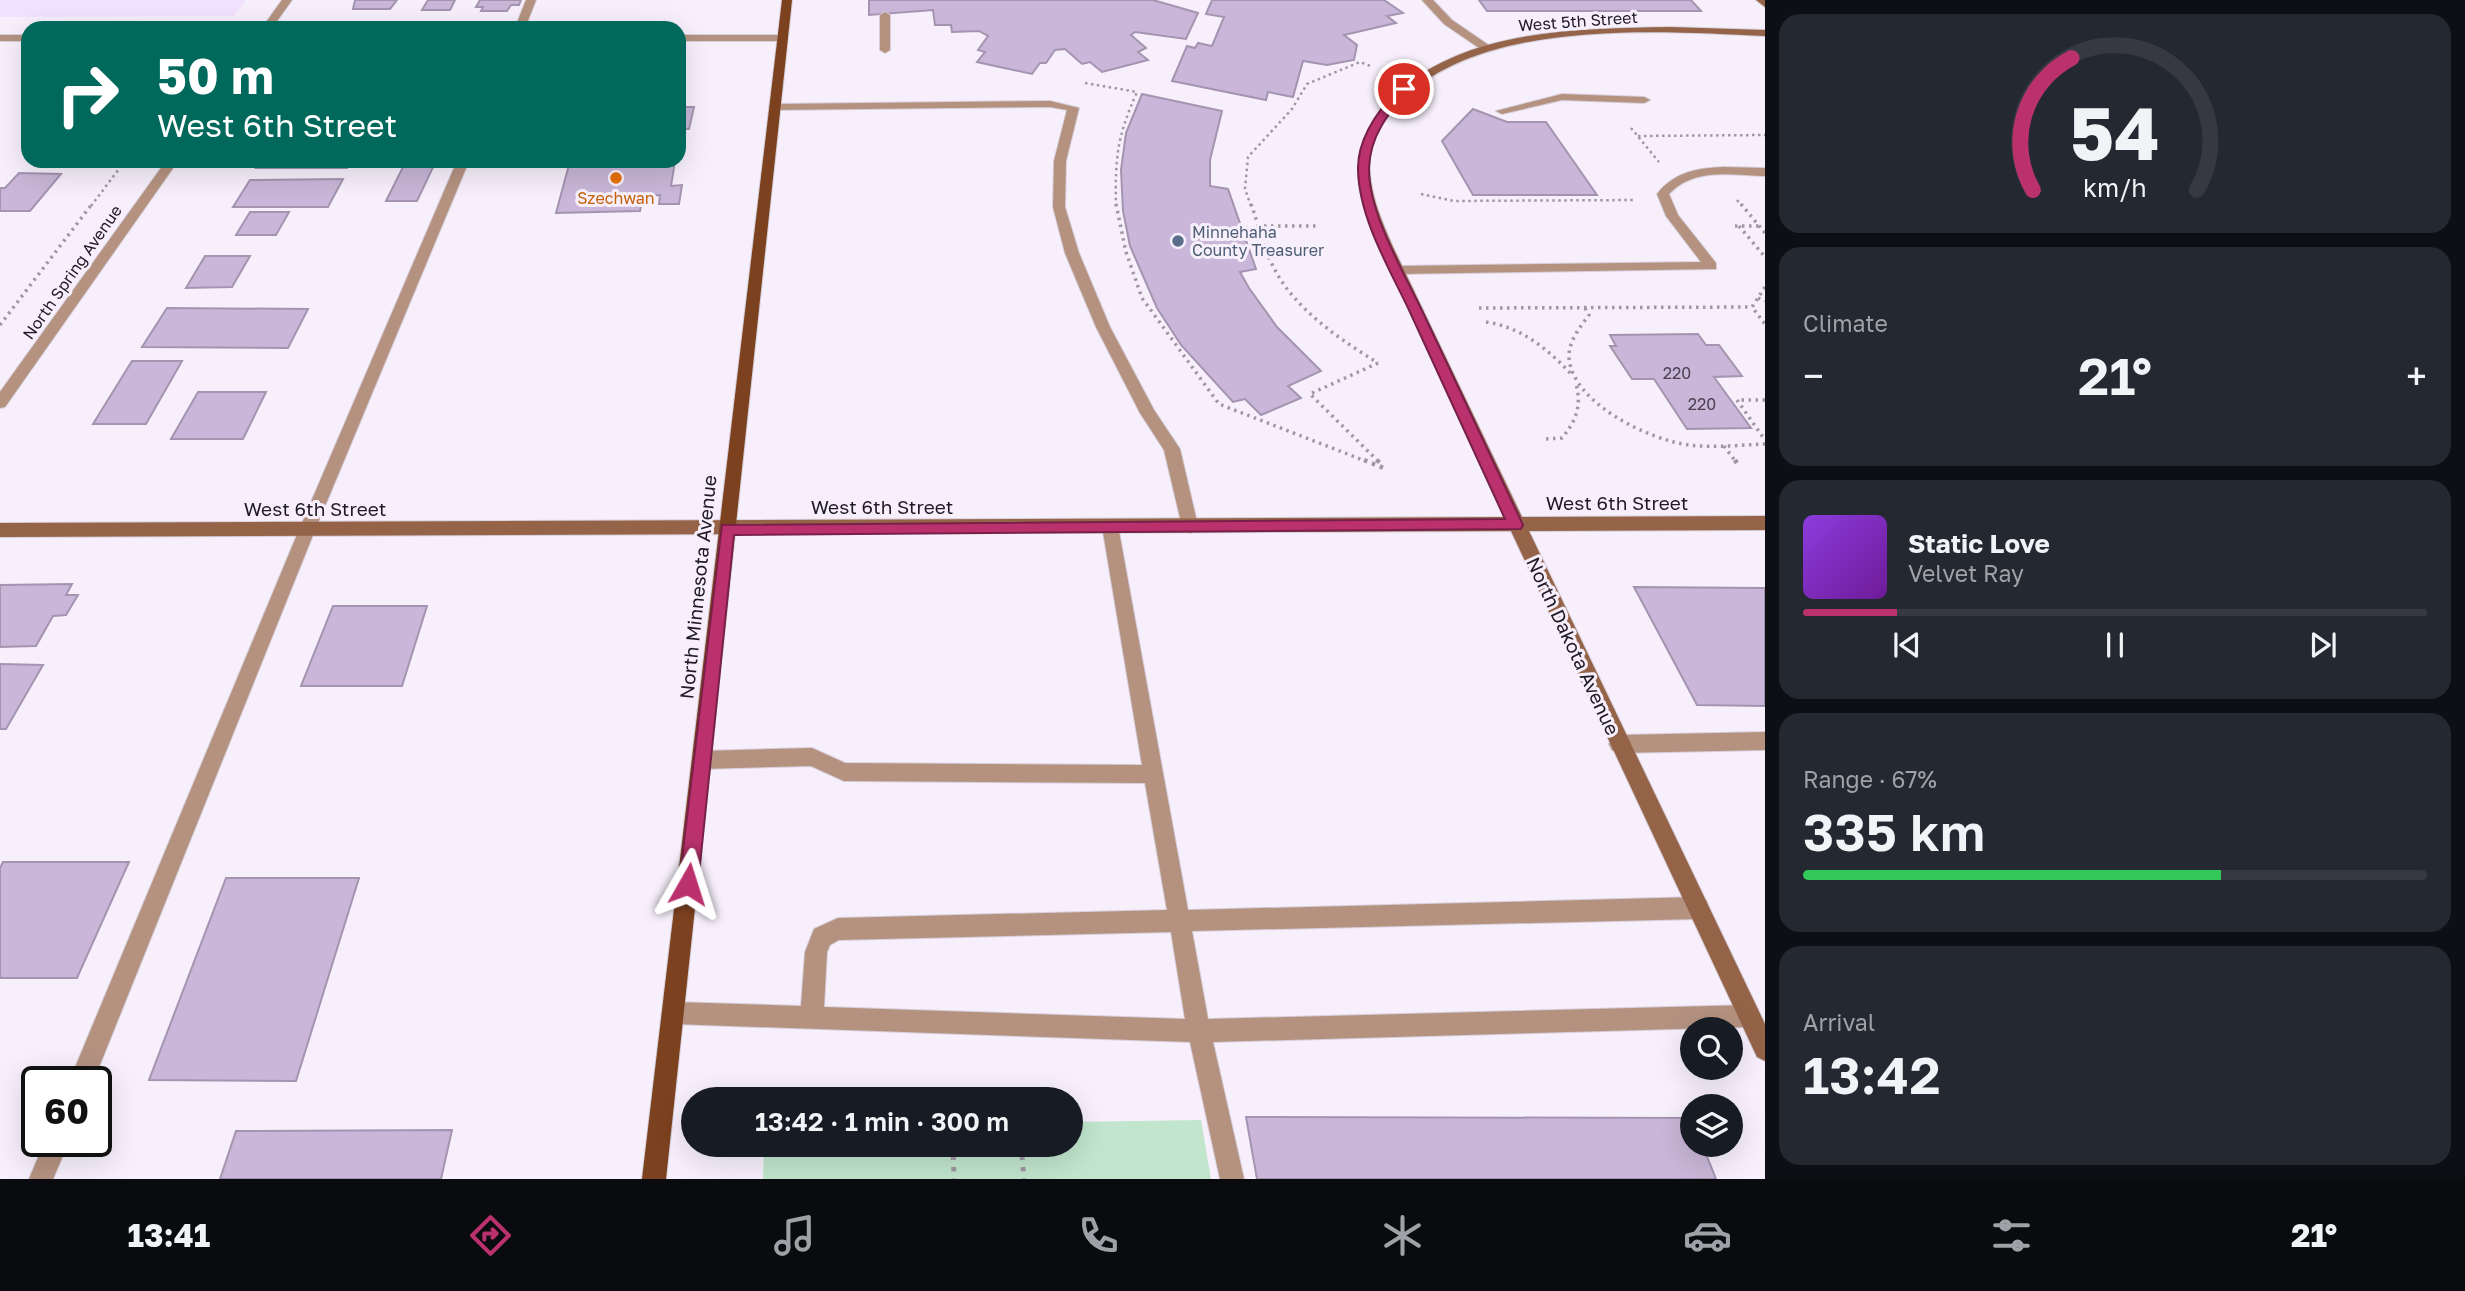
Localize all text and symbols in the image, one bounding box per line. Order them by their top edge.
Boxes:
street label: West 5th Street [1518,7,1638,35]
text: 50 m [157,46,274,105]
icon: right [42,49,133,140]
pin [1374,59,1434,119]
icon: arrive [1385,70,1423,108]
text: 54 [2070,89,2160,176]
text: West 6th Street [157,106,397,144]
marker: Szechwan [608,170,624,186]
text: km/h [2083,171,2147,202]
place label: Szechwan [577,188,655,208]
street label: North Spring Avenue [18,201,126,343]
place label: Minnehaha County Treasurer [1192,222,1324,260]
marker: Minnehaha County Treasurer [1170,233,1186,249]
text: Climate [1803,309,1888,337]
text: 21° [2078,344,2152,406]
text: − [1803,353,1824,398]
text: + [2406,353,2427,398]
house number: 220 [1663,363,1691,383]
house number: 220 [1688,394,1716,414]
street label: North Minnesota Avenue [674,474,721,700]
street label: West 6th Street [1546,491,1688,514]
street label: West 6th Street [811,495,953,518]
street label: West 6th Street [244,497,386,520]
text: Static Love [1908,528,2050,559]
street label: North Dakota Avenue [1522,553,1625,738]
text: Velvet Ray [1908,559,2024,587]
icon: previous [1888,626,1926,664]
icon: pause [2096,626,2134,664]
icon: next [2304,626,2342,664]
text: Range · 67% [1803,765,1937,793]
text: 335 km [1803,800,1985,862]
position arrow [651,847,725,921]
text: Arrival [1803,1008,1875,1036]
map controls [1680,1017,1743,1157]
button: search [1680,1017,1743,1080]
text: 13:42 [1803,1043,1941,1105]
speed limit sign: 60 [21,1066,112,1157]
button: layers [1680,1094,1743,1157]
text: 13:42 · 1 min · 300 m [755,1106,1009,1137]
icon: directions [466,1211,515,1260]
icon: music [770,1211,819,1260]
icon: phone [1074,1211,1123,1260]
icon: climate [1378,1211,1427,1260]
icon: car [1683,1211,1732,1260]
icon: filters [1987,1211,2036,1260]
text: 13:41 [128,1216,210,1254]
text: 21° [2291,1216,2337,1254]

